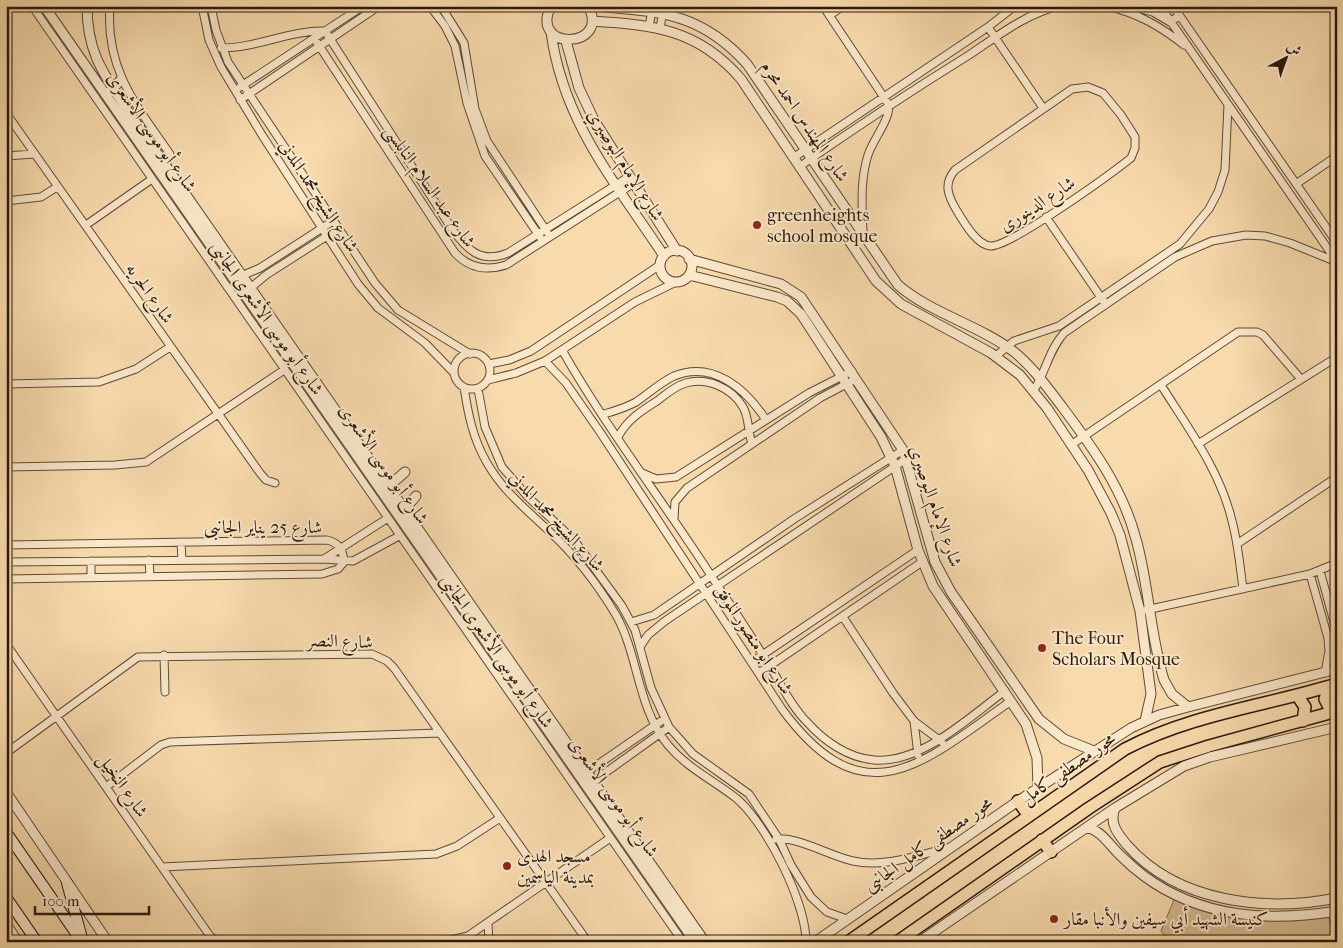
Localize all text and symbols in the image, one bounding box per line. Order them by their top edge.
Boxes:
north arrow [1260,32,1310,82]
text: ش [1283,38,1305,60]
street label: شارع المهندس احمد محرم [752,57,853,189]
street label: شارع أبو موسى الأشعرى [99,67,203,199]
street label: شارع الإمام البوصيري [579,106,668,228]
street label: شارع عبد السلام النابلسى [375,121,480,254]
street label: شارع الشيخ محمد المدني [270,136,363,259]
street label: شارع الدينورى [996,172,1081,240]
place label: greenheights school mosque [767,205,878,247]
marker: greenheights school mosque [751,219,763,231]
street label: شارع أبو موسى الأشعرى الجانبى [202,236,330,402]
street label: شارع الحريه [118,259,178,330]
street label: شارع أبو موسى الأشعرى [331,399,435,531]
street label: شارع الإمام البوصيري [900,442,966,572]
street label: شارع الشيخ محمد المدني [501,467,609,579]
street label: شارع 25 يناير الجانبى [204,517,322,542]
street label: شارع أبو موسى الأشعرى الجانبى [432,569,560,735]
street label: شارع ابو منصور الموفق [707,580,797,700]
place label: The Four Scholars Mosque [1052,628,1180,670]
street label: شارع النصر [305,630,373,657]
marker: The Four Scholars Mosque [1036,642,1048,654]
street label: محور مصطفى كامل [1017,728,1121,810]
street label: شارع أبو موسى الأشعرى [561,732,665,864]
street label: شارع النخيل [90,749,152,824]
street label: محور مصطفى كامل الجانبى [860,792,998,899]
place label: مسجد الهدى بمدينة الياسمين [517,846,594,889]
marker: مسجد الهدى بمدينة الياسمين [501,860,513,872]
scale bar [35,883,149,915]
text: 100 m [42,892,80,910]
place label: كنيسة الشهيد أبي سيفين والأنبا مقار [1062,906,1268,934]
marker: كنيسة الشهيد أبي سيفين والأنبا مقار [1048,913,1060,925]

